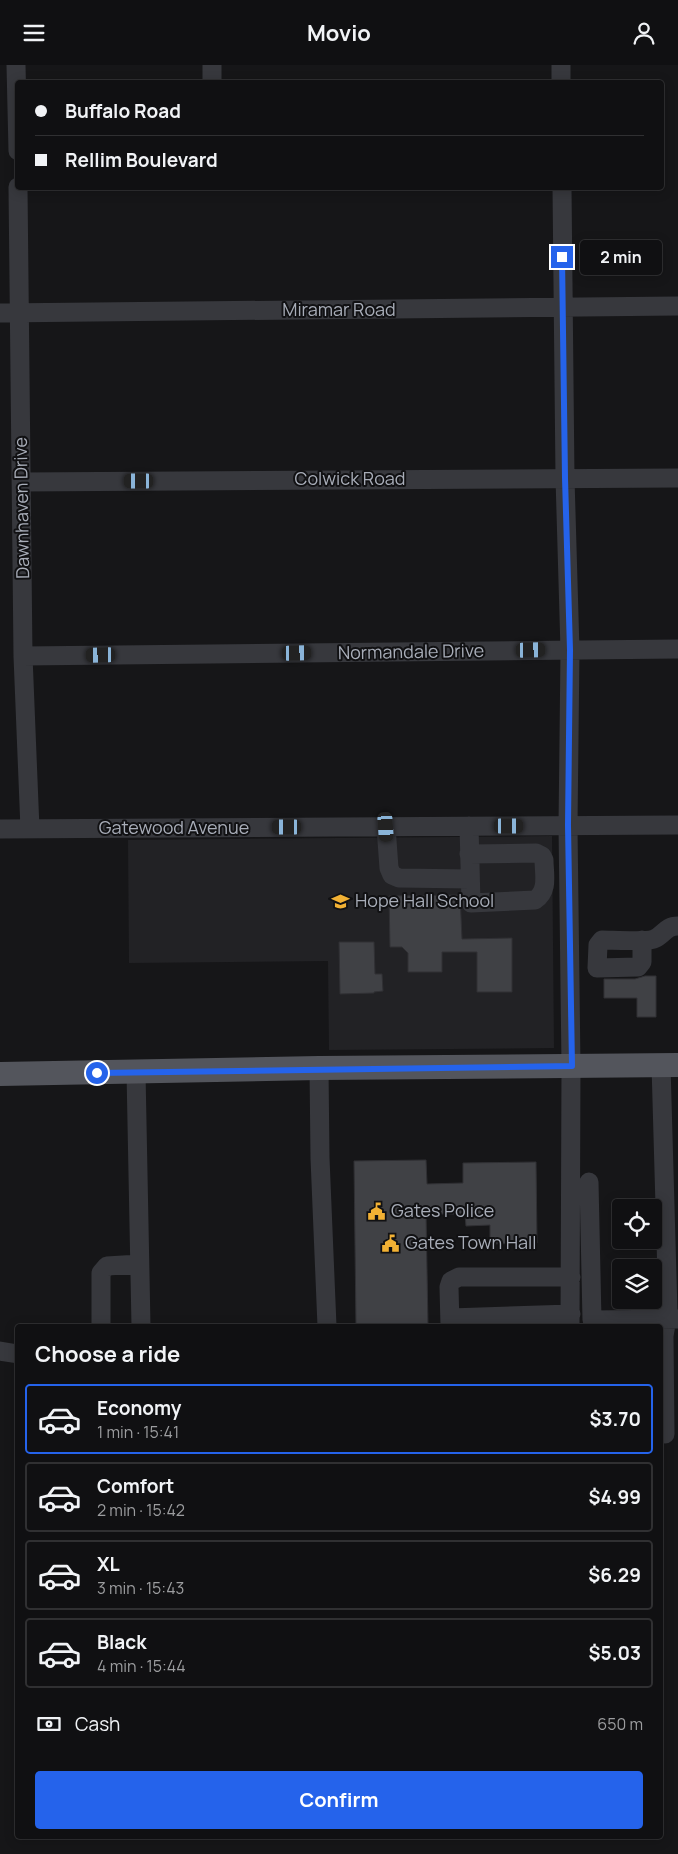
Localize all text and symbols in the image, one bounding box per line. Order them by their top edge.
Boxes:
text: Movio [307,18,371,48]
icon: menu [20,19,48,47]
icon: person [630,19,658,47]
text: Buffalo Road [65,98,181,124]
text: Rellim Boulevard [65,147,218,173]
callout: 2 min [580,239,662,275]
route end [551,246,573,268]
text: 2 min [600,246,642,268]
street label: Miramar Road [282,297,396,321]
street label: Dawnhaven Drive [8,437,34,579]
street label: Colwick Road [295,466,405,490]
car [124,474,154,489]
street label: Normandale Drive [338,638,484,664]
car [515,642,546,658]
car [281,645,312,661]
car [85,647,116,663]
car [377,812,394,842]
street label: Gatewood Avenue [99,815,249,839]
car [494,819,524,834]
car [272,820,302,835]
place label: Hope Hall School [355,888,494,912]
school or university icon: Hope Hall School [331,891,351,911]
route start [86,1062,108,1084]
place label: Gates Police [391,1198,494,1222]
map controls [612,1199,662,1309]
button: locate [612,1199,662,1249]
public building icon: Gates Police [367,1201,387,1221]
place label: Gates Town Hall [405,1230,537,1254]
public building icon: Gates Town Hall [381,1233,401,1253]
button: layers [612,1259,662,1309]
text: Choose a ride [35,1339,180,1369]
text: Economy [97,1395,181,1421]
icon: car [37,1397,82,1442]
text: $3.70 [590,1406,641,1432]
text: 1 min · 15:41 [97,1421,179,1443]
text: Comfort [97,1473,174,1499]
icon: car [37,1475,82,1520]
text: $4.99 [589,1484,641,1510]
text: 2 min · 15:42 [97,1499,185,1521]
text: XL [97,1551,120,1577]
icon: car [37,1553,82,1598]
text: $6.29 [588,1562,641,1588]
text: 3 min · 15:43 [97,1577,184,1599]
text: Black [97,1629,146,1655]
icon: car [37,1631,82,1676]
text: $5.03 [589,1640,641,1666]
text: 4 min · 15:44 [97,1655,186,1677]
icon: cash [35,1710,63,1738]
text: Cash [75,1711,120,1737]
text: 650 m [597,1713,643,1735]
button: Confirm [35,1771,643,1829]

